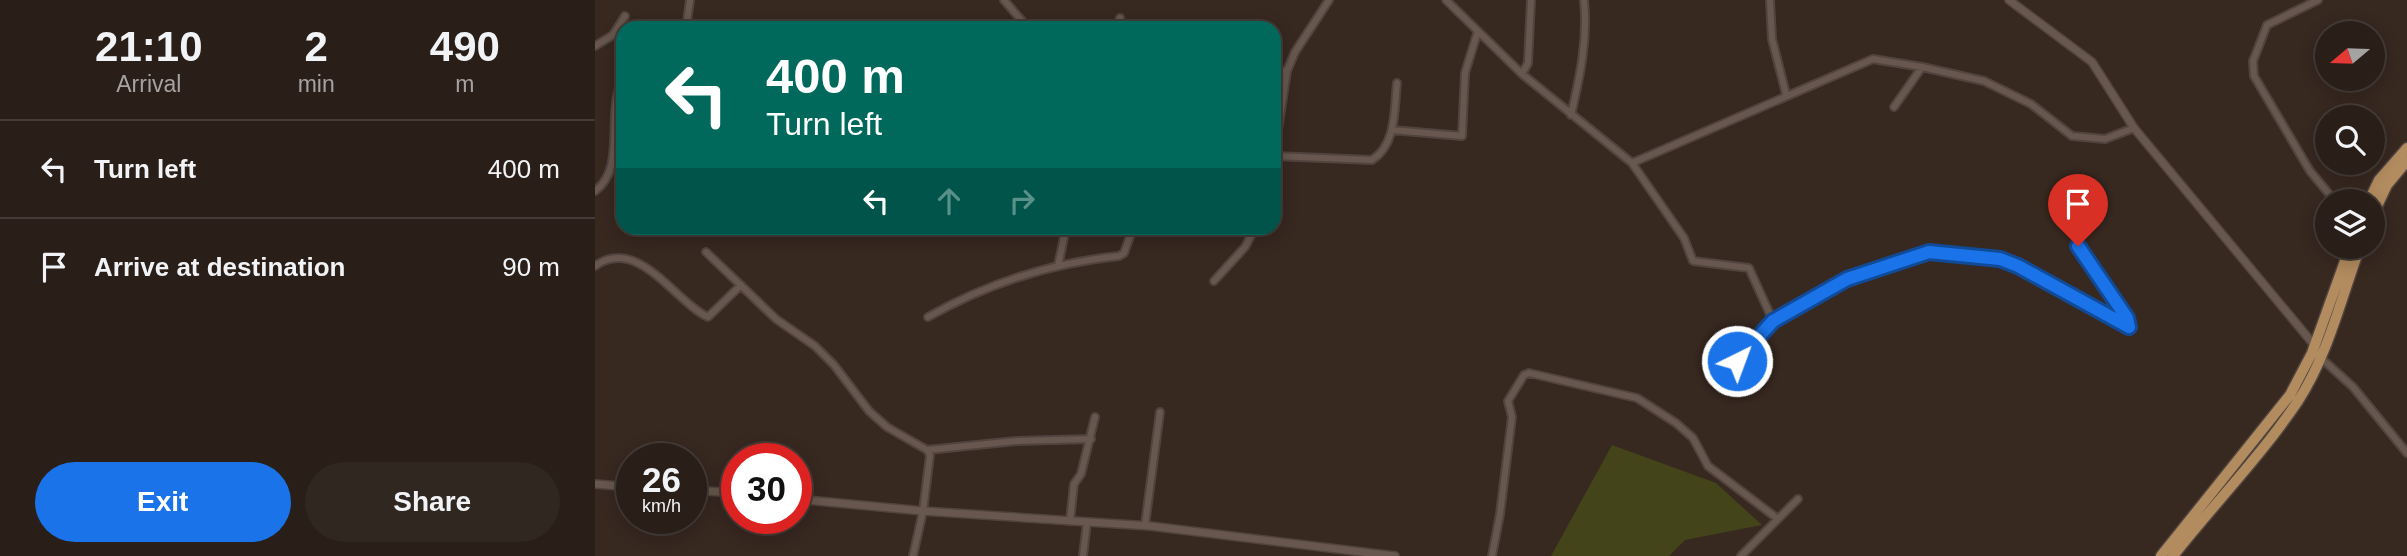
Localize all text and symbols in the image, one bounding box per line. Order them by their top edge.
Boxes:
north arrow [2315,21,2385,91]
map controls [2315,21,2385,259]
text: 21:10 [95,23,203,70]
text: 2 [304,23,328,70]
text: 490 [430,23,500,70]
icon: left [651,49,742,140]
text: 400 m [766,49,905,103]
text: Arrival [116,71,181,97]
text: min [298,71,335,97]
text: m [455,71,474,97]
button: search [2315,105,2385,175]
text: Turn left [766,106,882,142]
icon: left [35,150,73,188]
text: Turn left [94,154,196,184]
text: 400 m [488,154,560,184]
pin [2048,174,2108,246]
icon: left [857,182,895,220]
icon: ahead [930,182,968,220]
icon: right [1003,182,1041,220]
icon: arrive [2059,185,2097,223]
button: layers [2315,189,2385,259]
icon: arrive [35,248,73,286]
text: Arrive at destination [94,252,345,282]
text: 90 m [502,252,560,282]
position arrow [1700,324,1774,398]
speed limit sign: 30 [721,443,812,534]
text: 26 [642,460,681,499]
button: Exit [35,462,291,542]
button: Share [305,462,560,542]
text: km/h [642,496,681,516]

